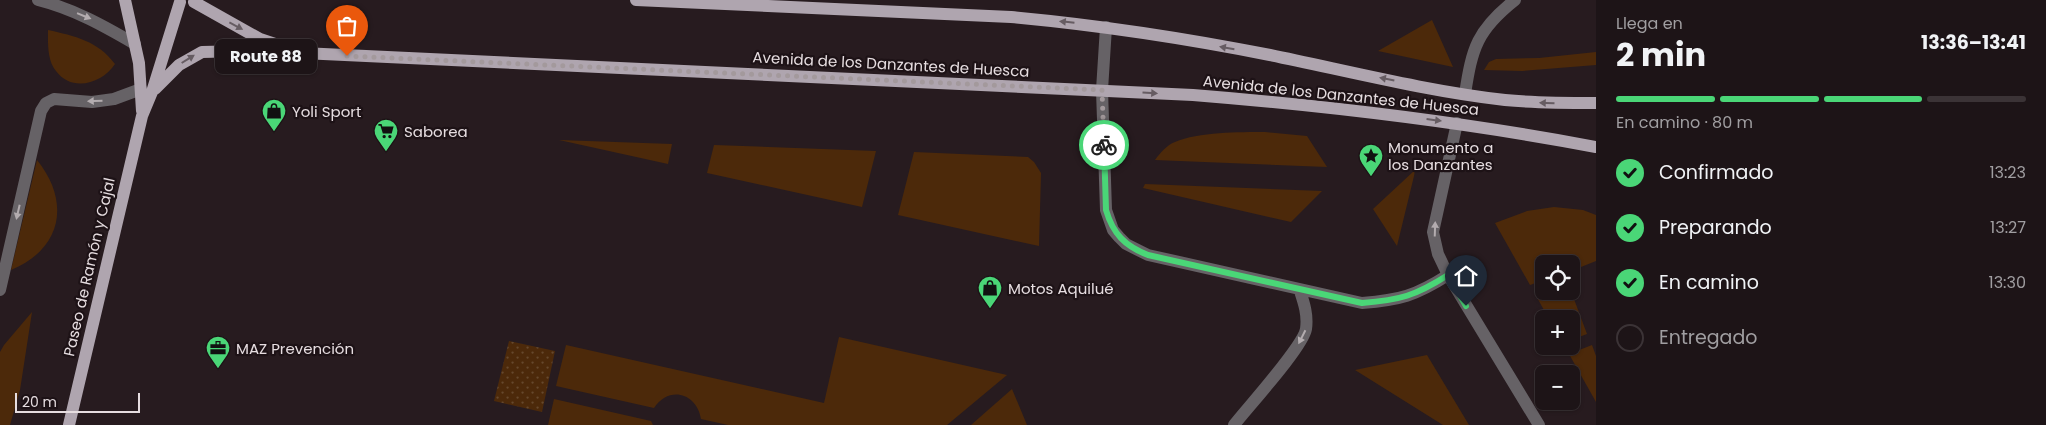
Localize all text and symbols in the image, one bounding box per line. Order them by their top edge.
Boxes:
pin [326,5,368,56]
one-way arrow [77,12,92,20]
icon: bag [333,12,361,40]
text: Llega en [1616,12,1683,35]
one-way arrow [1059,18,1075,26]
one-way arrow [229,22,243,30]
text: 13:36–13:41 [1921,29,2026,56]
text: 2 min [1616,32,1706,77]
callout: Route 88 [215,38,317,74]
one-way arrow [1219,43,1235,51]
text: Route 88 [230,45,302,68]
street label: Avenida de los Danzantes de Huesca [752,46,1030,82]
one-way arrow [182,55,195,64]
street label: Avenida de los Danzantes de Huesca [1202,70,1480,120]
one-way arrow [1379,75,1394,83]
one-way arrow [1143,89,1159,97]
one-way arrow [86,97,102,105]
shop icon: Yoli Sport [261,98,287,132]
one-way arrow [1539,99,1555,107]
place label: Yoli Sport [292,101,361,122]
text: En camino · 80 m [1616,111,1753,134]
one-way arrow [1426,117,1442,125]
supermarket icon: Saborea [373,118,399,152]
courier [1079,120,1129,170]
place label: Saborea [404,121,468,142]
icon: bike [1090,131,1118,159]
place label: Monumento a los Danzantes [1388,137,1493,175]
place icon: Monumento a los Danzantes [1358,143,1384,177]
icon: check [1616,159,1644,187]
text: Confirmado [1659,159,1773,186]
text: 13:23 [1989,161,2026,184]
street label: Paseo de Ramón y Cajal [58,176,120,358]
one-way arrow [14,204,22,219]
icon: check [1616,214,1644,242]
text: Preparando [1659,214,1772,241]
text: 13:27 [1990,216,2026,239]
one-way arrow [1431,220,1439,236]
pin [1445,255,1487,306]
map controls [1535,255,1580,410]
button: locate [1535,255,1580,300]
icon: home [1452,262,1480,290]
icon: check [1616,269,1644,297]
text: En camino [1659,269,1759,296]
text: 13:30 [1989,271,2026,294]
shop icon: Motos Aquilué [977,275,1003,309]
place label: Motos Aquilué [1008,278,1114,299]
button: + [1535,310,1580,355]
text: Entregado [1659,324,1757,351]
one-way arrow [1297,330,1306,345]
office icon: MAZ Prevención [205,335,231,369]
place label: MAZ Prevención [236,338,354,359]
button: − [1535,365,1580,410]
scale bar [15,390,140,413]
text: 20 m [22,392,57,412]

